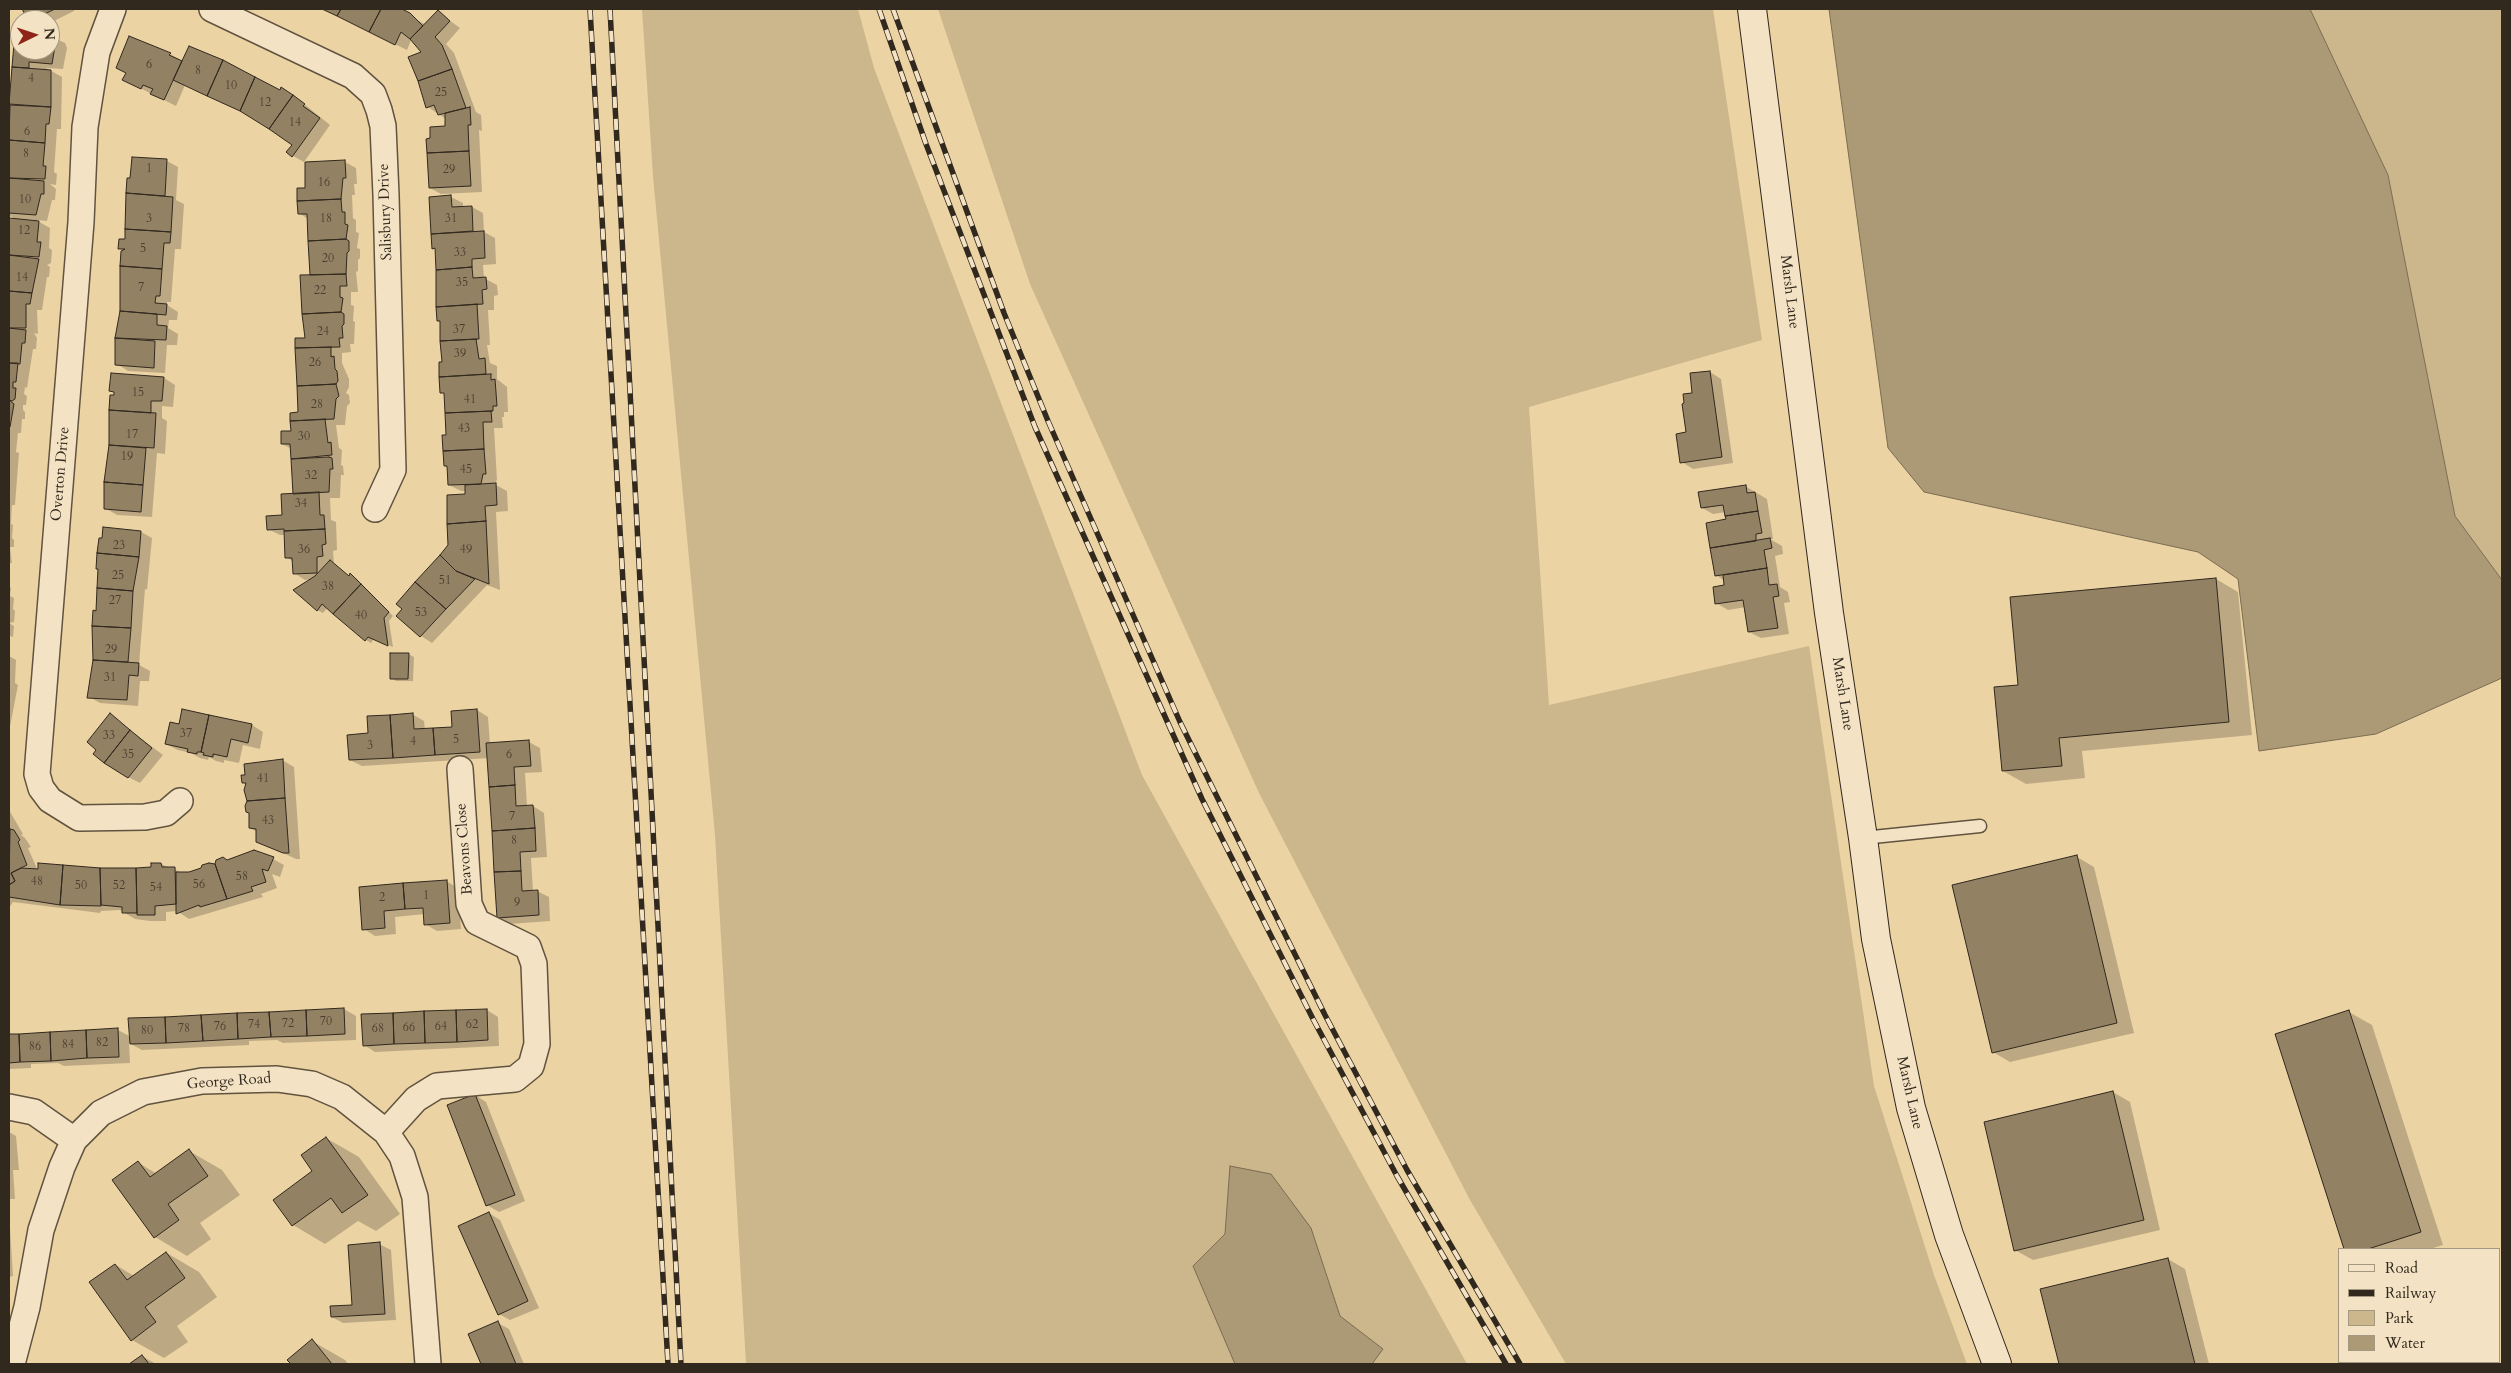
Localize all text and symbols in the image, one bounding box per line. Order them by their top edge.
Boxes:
north arrow [10,10,60,60]
text: N [40,27,59,41]
house number: 6 [146,58,152,72]
house number: 8 [195,64,201,78]
house number: 4 [28,72,34,86]
house number: 10 [225,79,237,93]
house number: 25 [435,86,447,100]
house number: 12 [259,96,271,110]
house number: 14 [289,116,301,130]
house number: 6 [24,125,30,139]
house number: 8 [23,147,29,161]
house number: 1 [146,162,152,176]
street label: Salisbury Drive [375,163,397,261]
house number: 29 [443,163,455,177]
house number: 16 [318,176,330,190]
house number: 10 [19,193,31,207]
house number: 3 [146,212,152,226]
house number: 18 [320,212,332,226]
house number: 31 [445,212,457,226]
house number: 12 [18,224,30,238]
house number: 5 [140,242,146,256]
house number: 33 [454,246,466,260]
house number: 20 [322,252,334,266]
street label: Marsh Lane [1776,254,1802,330]
house number: 14 [16,271,28,285]
house number: 35 [456,276,468,290]
house number: 7 [138,281,144,295]
house number: 22 [314,284,326,298]
house number: 37 [453,323,465,337]
house number: 24 [317,325,329,339]
house number: 39 [454,347,466,361]
house number: 26 [309,356,321,370]
house number: 15 [132,386,144,400]
house number: 41 [464,393,476,407]
house number: 28 [311,398,323,412]
house number: 43 [458,422,470,436]
street label: Overton Drive [48,426,74,522]
house number: 17 [126,428,138,442]
house number: 30 [298,430,310,444]
house number: 19 [121,450,133,464]
house number: 45 [460,463,472,477]
house number: 32 [305,469,317,483]
house number: 34 [295,497,307,511]
house number: 23 [113,539,125,553]
house number: 36 [298,543,310,557]
house number: 49 [460,543,472,557]
house number: 25 [112,569,124,583]
house number: 51 [439,574,451,588]
house number: 38 [322,580,334,594]
house number: 27 [109,594,121,608]
house number: 53 [415,606,427,620]
house number: 40 [355,609,367,623]
house number: 29 [105,643,117,657]
street label: Marsh Lane [1827,656,1857,732]
house number: 31 [104,671,116,685]
house number: 37 [180,727,192,741]
house number: 33 [103,729,115,743]
house number: 5 [453,733,459,747]
house number: 4 [410,735,416,749]
house number: 3 [367,739,373,753]
house number: 35 [122,748,134,762]
house number: 6 [506,748,512,762]
house number: 41 [257,772,269,786]
street label: Beavons Close [453,802,477,896]
house number: 7 [509,810,515,824]
house number: 43 [262,814,274,828]
house number: 8 [511,834,517,848]
house number: 58 [236,870,248,884]
house number: 48 [31,875,43,889]
house number: 56 [193,878,205,892]
house number: 50 [75,879,87,893]
house number: 52 [113,879,125,893]
house number: 54 [150,881,162,895]
house number: 1 [423,889,429,903]
house number: 2 [379,891,385,905]
house number: 9 [514,896,520,910]
house number: 70 [320,1015,332,1029]
house number: 72 [282,1017,294,1031]
house number: 74 [248,1018,260,1032]
house number: 62 [466,1018,478,1032]
house number: 76 [214,1020,226,1034]
house number: 64 [435,1020,447,1034]
house number: 66 [403,1021,415,1035]
house number: 78 [178,1022,190,1036]
house number: 68 [372,1022,384,1036]
house number: 80 [141,1024,153,1038]
house number: 82 [96,1036,108,1050]
house number: 84 [62,1038,74,1052]
house number: 86 [29,1040,41,1054]
street label: Marsh Lane [1892,1055,1926,1131]
street label: George Road [186,1070,272,1094]
legend [2338,1248,2501,1363]
text: Road [2385,1258,2418,1278]
text: Railway [2385,1283,2436,1303]
text: Park [2385,1308,2414,1328]
text: Water [2385,1333,2425,1353]

